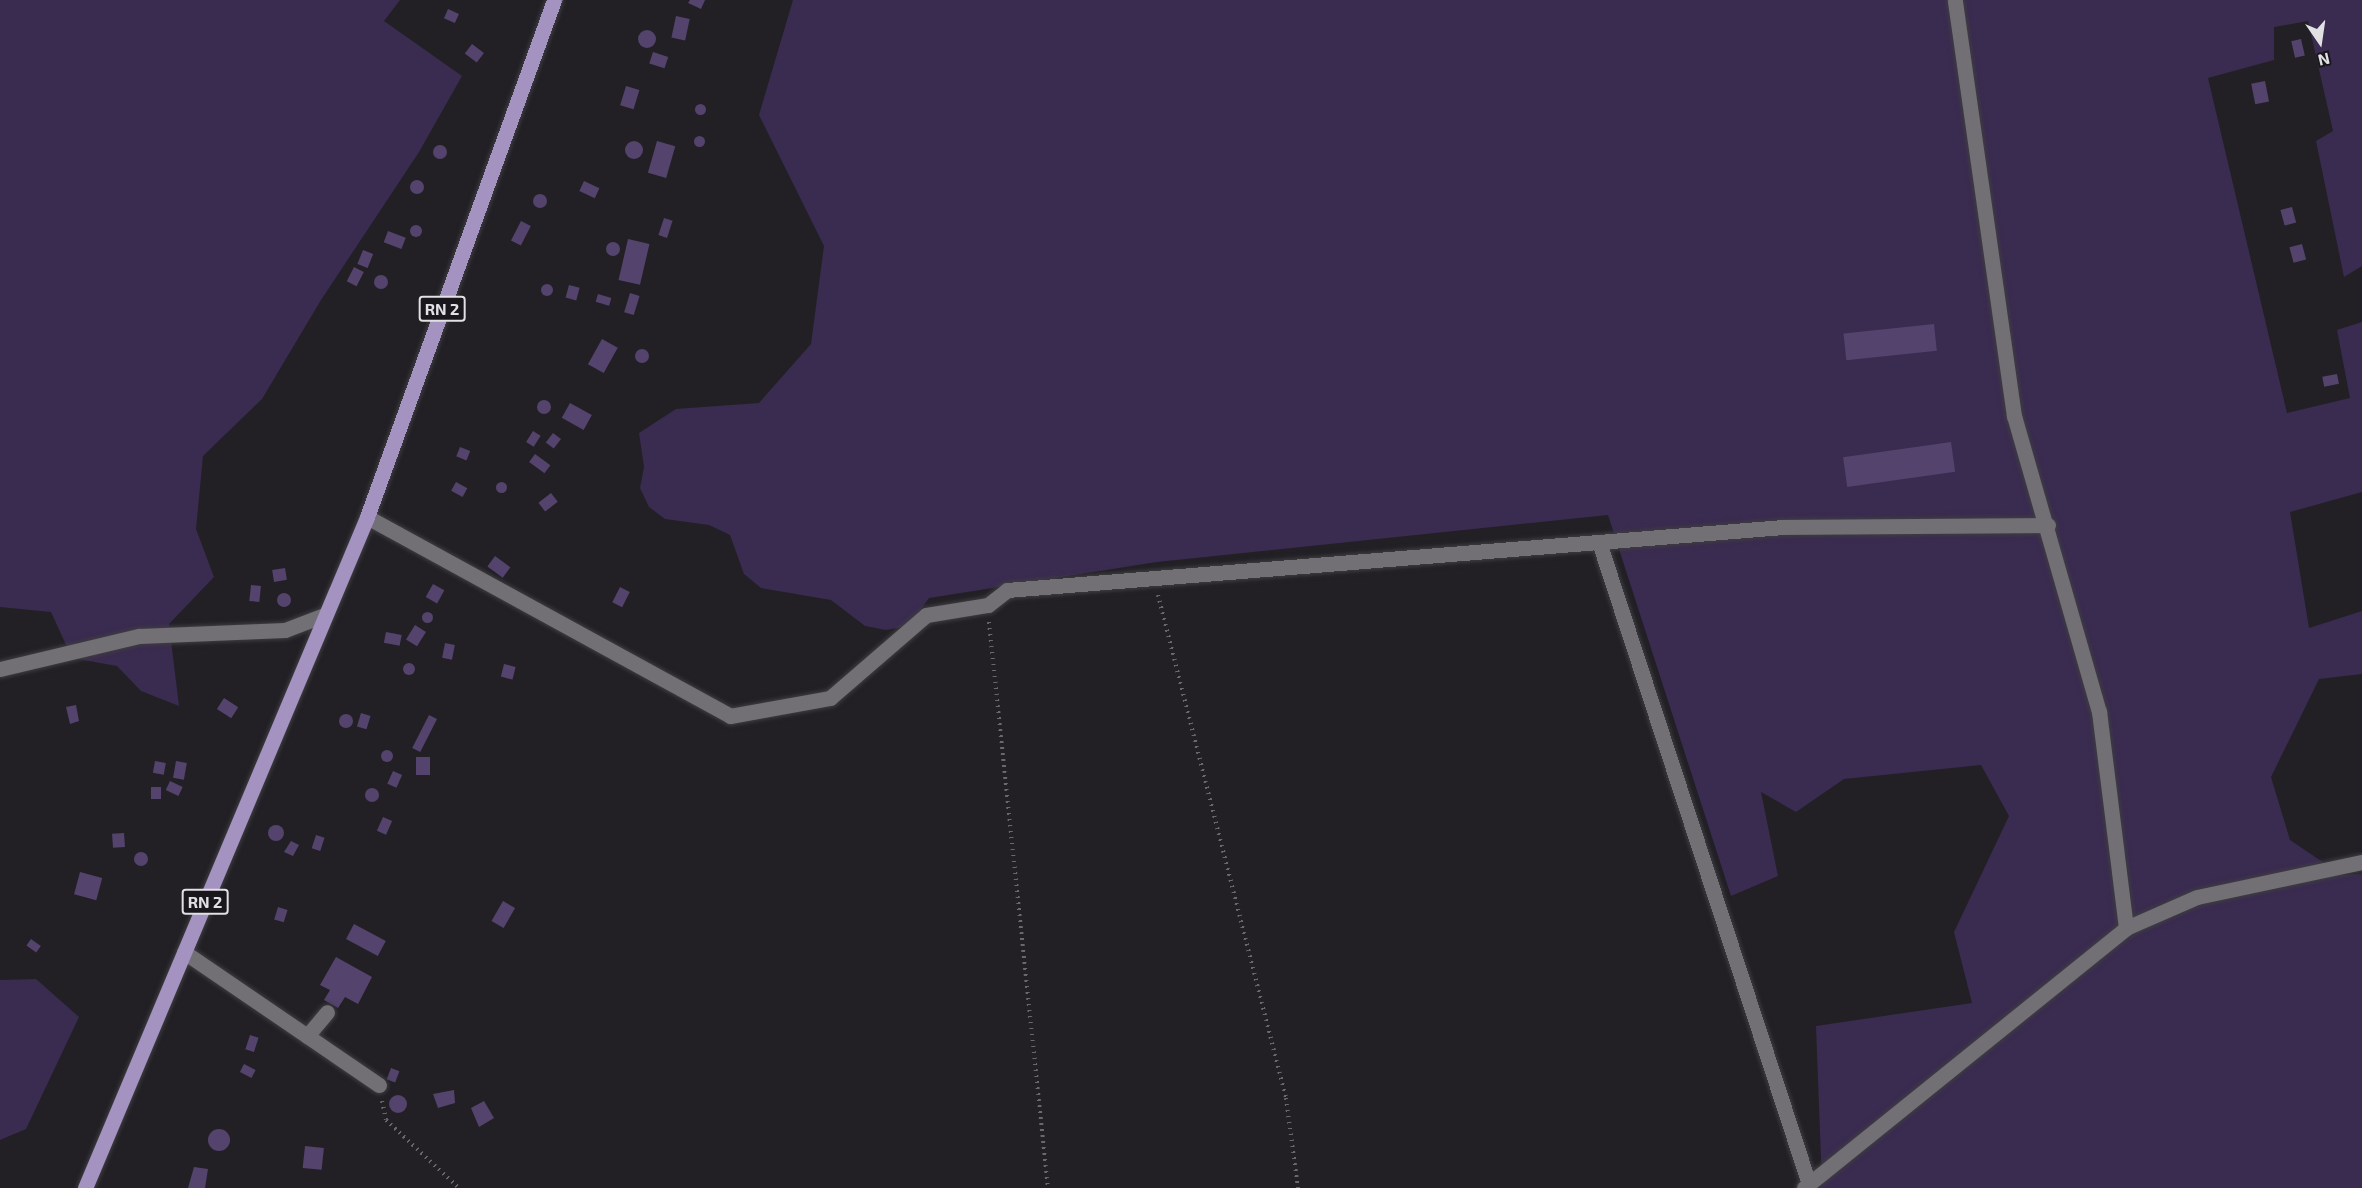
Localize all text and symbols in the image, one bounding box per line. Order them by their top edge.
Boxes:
north arrow [2290,12,2350,72]
text: N [2316,49,2332,71]
road number: RN 2 [418,296,466,322]
road number: RN 2 [181,889,229,915]

